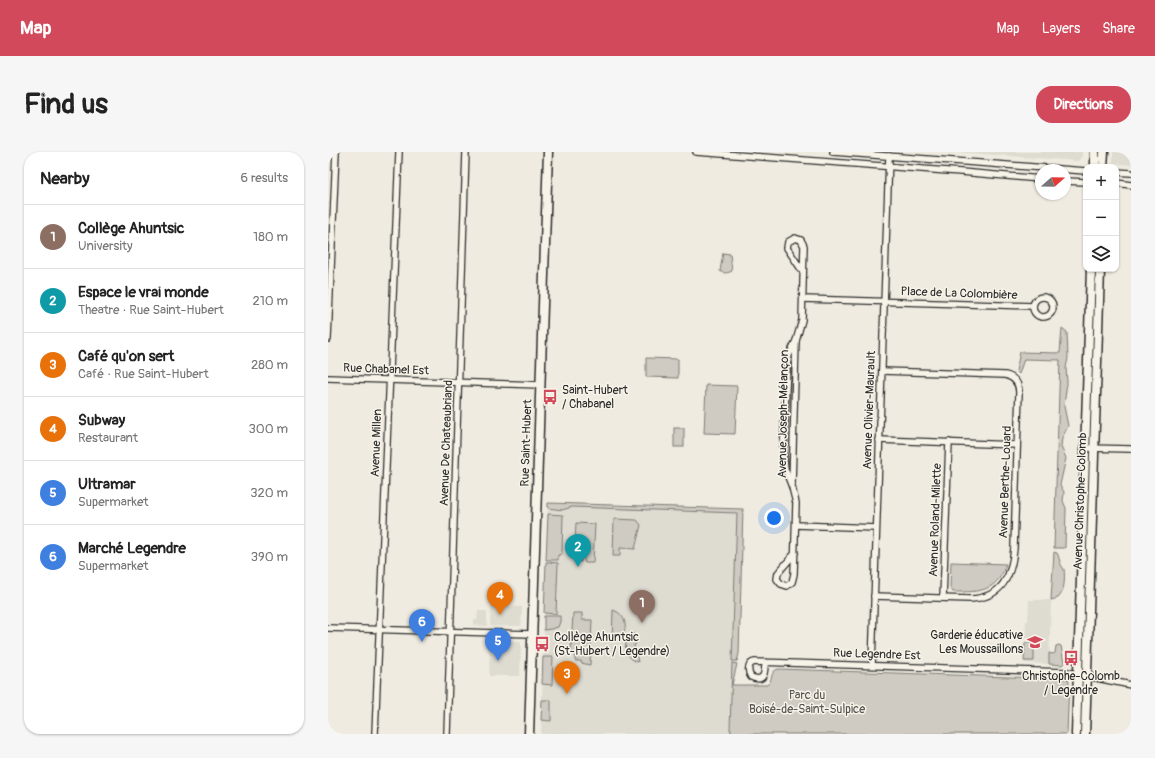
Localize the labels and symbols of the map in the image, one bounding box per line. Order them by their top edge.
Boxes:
north arrow [1035,164,1071,200]
street label: Place de La Colombière [900,284,1018,303]
street label: Avenue Joseph-Mélançon [775,349,792,478]
street label: Avenue Olivier-Maurault [860,350,879,470]
street label: Rue Chabanel Est [343,361,429,378]
street label: Avenue De Chateaubriand [437,380,456,506]
place label: Saint-Hubert / Chabanel [562,383,628,412]
bus stop icon: Saint-Hubert / Chabanel [541,388,559,406]
street label: Rue Saint-Hubert [517,399,536,487]
street label: Avenue Millen [368,408,385,477]
street label: Avenue Berthe-Louard [996,425,1015,539]
street label: Avenue Christophe-Colomb [1071,432,1090,570]
street label: Avenue Roland-Milette [926,463,945,577]
your location [764,508,784,528]
pin: 2 [565,534,591,567]
pin: 4 [487,582,513,615]
pin: 1 [629,590,655,623]
pin: 6 [409,609,435,642]
pin: 5 [485,628,511,661]
place label: Garderie éducative Les Moussaillons [930,628,1024,657]
place label: Collège Ahuntsic (St-Hubert / Legendre) [554,630,670,659]
school or university icon: Garderie éducative Les Moussaillons [1026,633,1044,651]
bus stop icon: Collège Ahuntsic (St-Hubert / Legendre) [533,635,551,653]
street label: Rue Legendre Est [833,645,921,664]
bus stop icon: Christophe-Colomb / Legendre [1062,649,1080,667]
pin: 3 [554,661,580,694]
place label: Christophe-Colomb / Legendre [1022,669,1120,698]
park label: Parc du Boisé-de-Saint-Sulpice [749,688,865,717]

